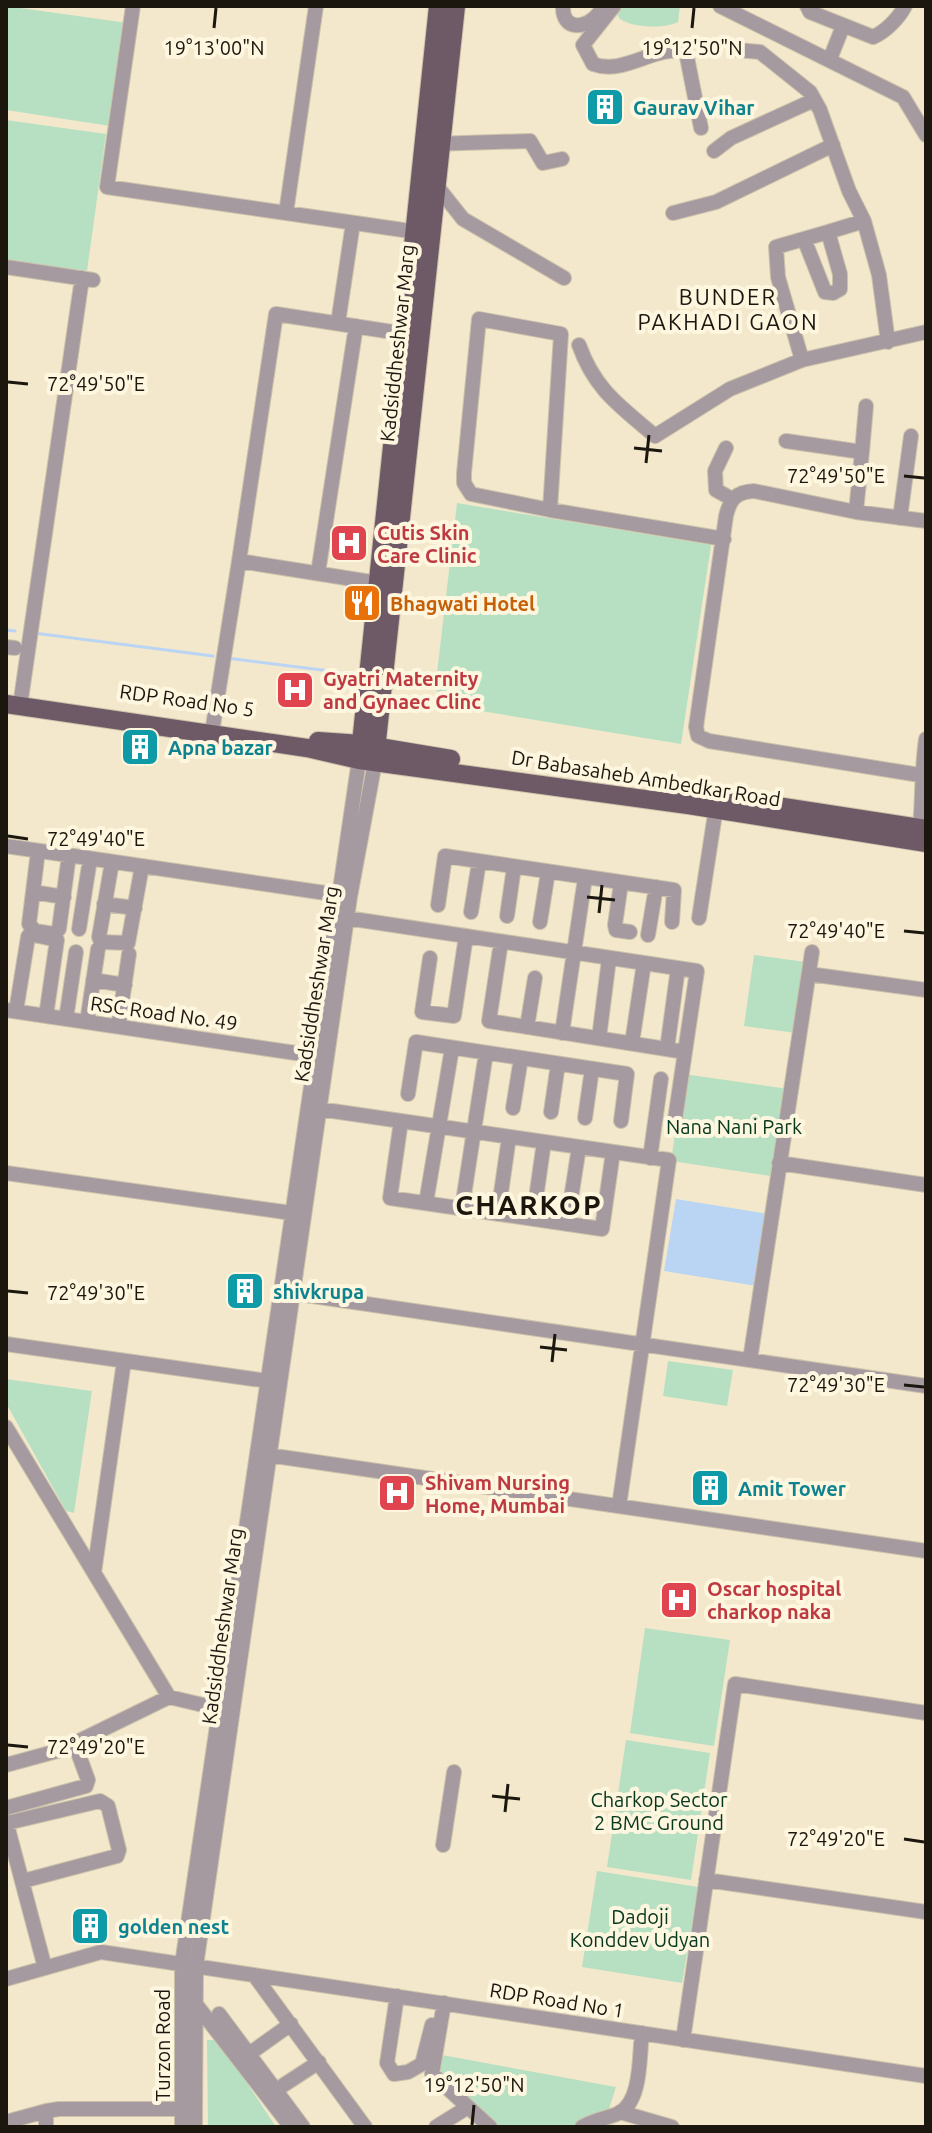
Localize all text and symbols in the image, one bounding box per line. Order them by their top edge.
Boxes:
text: 19°13'00"N [163,36,265,59]
text: 19°12'50"N [641,36,743,59]
building icon: Gaurav Vihar [584,86,626,128]
place label: Gaurav Vihar [633,96,755,119]
street label: Kadsiddheshwar Marg [375,243,419,443]
district label: BUNDER PAKHADI GAON [637,284,819,334]
text: 72°49'50"E [47,372,145,395]
text: 72°49'50"E [787,464,885,487]
place label: Cutis Skin Care Clinic [377,521,477,567]
hospital icon: Cutis Skin Care Clinic [328,522,370,564]
restaurant icon: Bhagwati Hotel [341,582,383,624]
place label: Bhagwati Hotel [390,592,535,615]
place label: Gyatri Maternity and Gynaec Clinc [323,667,481,713]
hospital icon: Gyatri Maternity and Gynaec Clinc [274,669,316,711]
street label: RDP Road No 5 [118,679,256,721]
building icon: Apna bazar [119,726,161,768]
place label: Apna bazar [168,736,274,759]
street label: Dr Babasaheb Ambedkar Road [510,745,782,811]
text: 72°49'40"E [47,827,145,850]
street label: Kadsiddheshwar Marg [289,884,343,1084]
text: 72°49'40"E [787,919,885,942]
street label: RSC Road No. 49 [89,991,239,1035]
park label: Nana Nani Park [666,1115,802,1138]
district label: CHARKOP [455,1189,603,1220]
building icon: shivkrupa [224,1270,266,1312]
place label: shivkrupa [273,1280,364,1303]
text: 72°49'30"E [47,1281,145,1304]
text: 72°49'30"E [787,1373,885,1396]
building icon: Amit Tower [689,1467,731,1509]
place label: Shivam Nursing Home, Mumbai [425,1471,570,1517]
hospital icon: Shivam Nursing Home, Mumbai [376,1472,418,1514]
place label: Amit Tower [738,1477,847,1500]
street label: Kadsiddheshwar Marg [197,1526,247,1726]
place label: Oscar hospital charkop naka [707,1577,841,1623]
hospital icon: Oscar hospital charkop naka [658,1579,700,1621]
text: 72°49'20"E [47,1735,145,1758]
park label: Charkop Sector 2 BMC Ground [590,1788,728,1834]
text: 72°49'20"E [787,1827,885,1850]
building icon: golden nest [69,1905,111,1947]
park label: Dadoji Konddev Udyan [570,1905,710,1951]
place label: golden nest [118,1915,229,1938]
street label: RDP Road No 1 [488,1978,626,2022]
street label: Turzon Road [151,1989,174,2101]
text: 19°12'50"N [423,2073,525,2096]

